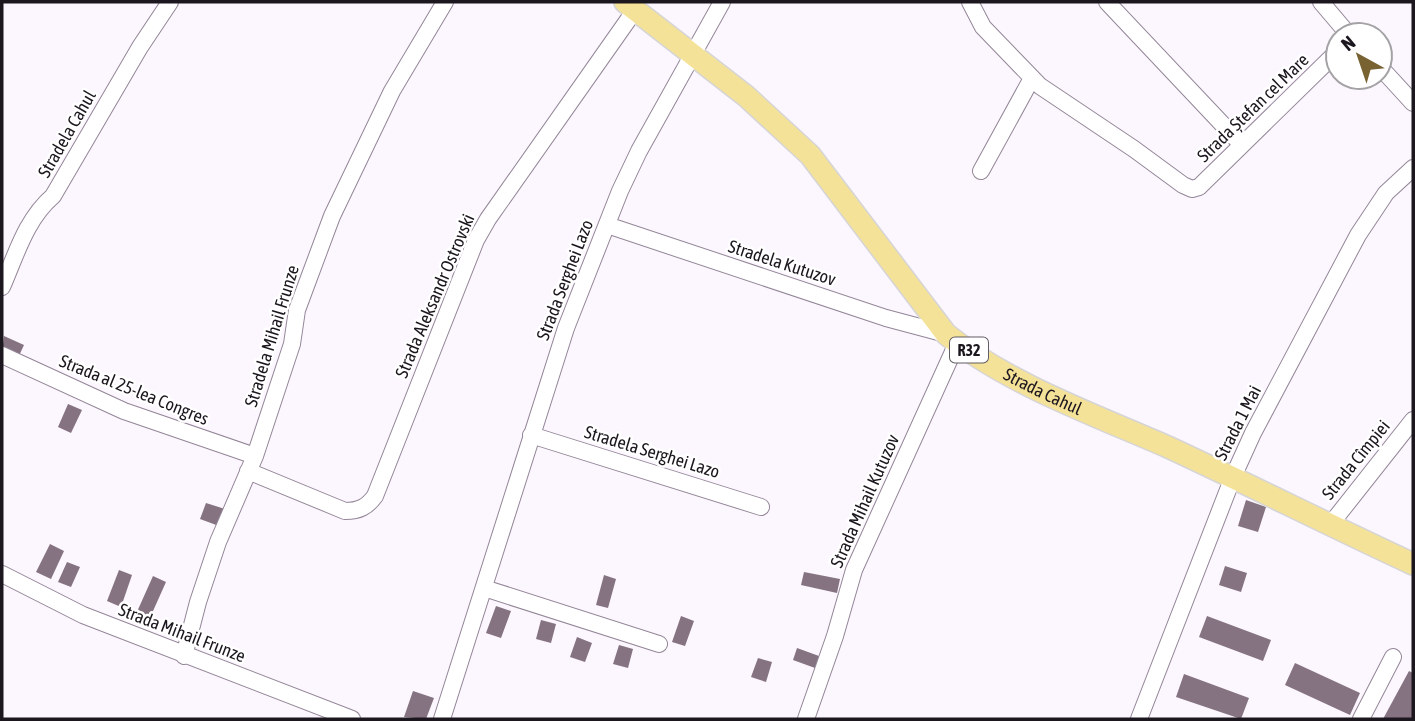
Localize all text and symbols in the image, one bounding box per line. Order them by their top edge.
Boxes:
north arrow [1324,21,1394,91]
text: N [1337,31,1359,55]
street label: Strada Ștefan cel Mare [1193,49,1313,166]
street label: Stradela Cahul [33,86,100,181]
street label: Strada Aleksandr Ostrovski [391,211,479,381]
street label: Strada Serghei Lazo [532,217,597,343]
street label: Stradela Kutuzov [726,235,838,290]
street label: Stradela Mihail Frunze [240,262,303,409]
road number: R32 [950,338,988,362]
street label: Strada al 25-lea Congres [57,350,212,429]
street label: Strada Cahul [1000,363,1085,419]
street label: Strada 1 Mai [1210,382,1265,464]
street label: Strada Cîmpiei [1317,416,1394,503]
street label: Stradela Serghei Lazo [582,421,722,482]
street label: Strada Mihail Kutuzov [826,431,903,571]
street label: Strada Mihail Frunze [116,599,249,666]

